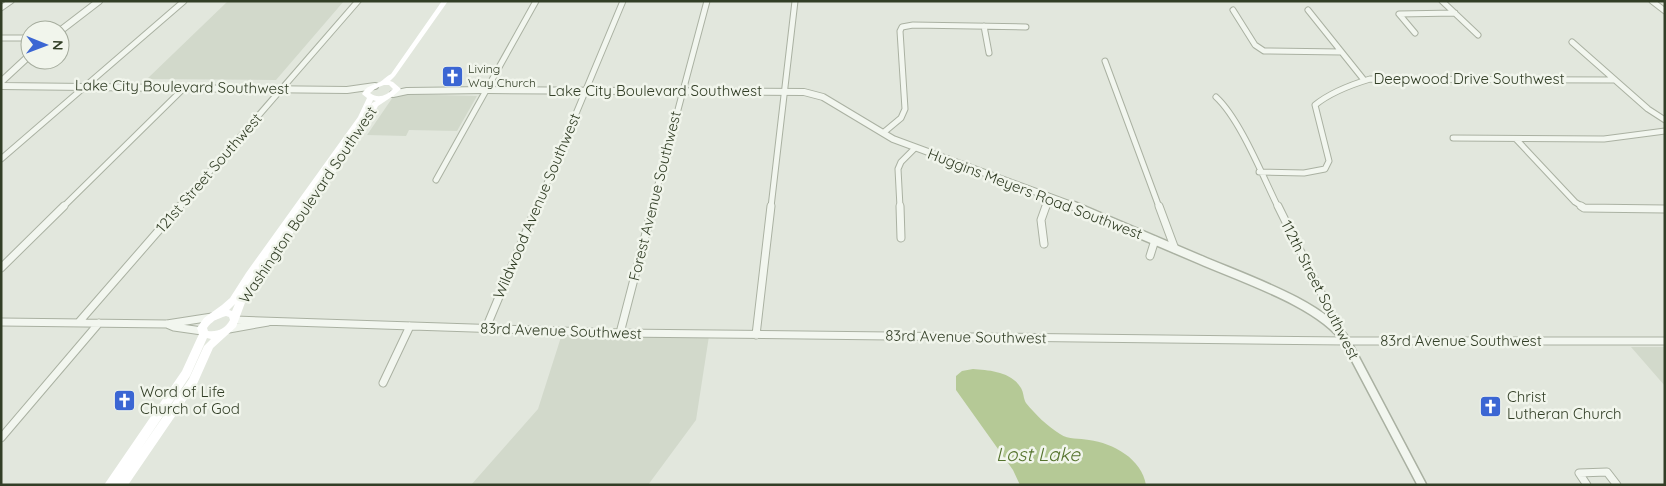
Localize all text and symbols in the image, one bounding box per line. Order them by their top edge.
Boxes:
north arrow [20,20,70,70]
text: N [49,40,67,51]
place label: Living Way Church [468,61,536,90]
church icon: Living Way Church [440,64,464,88]
street label: Deepwood Drive Southwest [1373,69,1565,88]
street label: Lake City Boulevard Southwest [75,75,289,98]
street label: Lake City Boulevard Southwest [548,81,762,100]
street label: Washington Boulevard Southwest [234,103,381,307]
street label: 121st Street Southwest [152,109,266,236]
street label: Forest Avenue Southwest [624,109,685,283]
street label: Wildwood Avenue Southwest [489,110,584,301]
street label: Huggins Meyers Road Southwest [925,144,1145,243]
street label: 112th Street Southwest [1277,217,1364,363]
street label: 83rd Avenue Southwest [480,318,642,343]
street label: 83rd Avenue Southwest [885,326,1047,347]
street label: 83rd Avenue Southwest [1380,331,1542,350]
place label: Word of Life Church of God [140,382,240,418]
place label: Christ Lutheran Church [1507,387,1622,423]
church icon: Word of Life Church of God [112,389,136,413]
church icon: Christ Lutheran Church [1479,394,1503,418]
water label: Lost Lake [996,442,1081,466]

